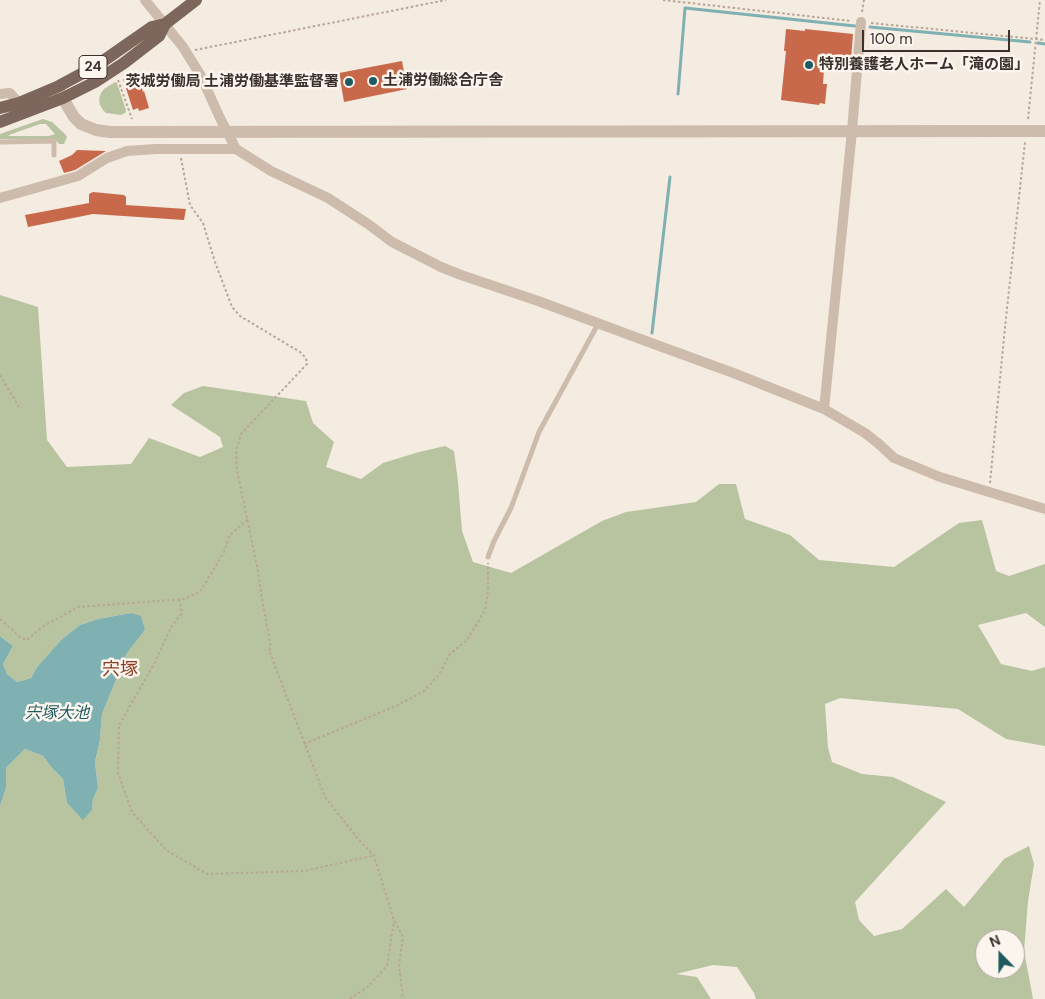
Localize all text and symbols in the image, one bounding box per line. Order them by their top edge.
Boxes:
scale bar [865,20,1012,52]
text: 100 m [870,29,913,49]
road number: 24 [79,56,107,78]
place label: 特別養護老人ホーム「滝の園」 [819,56,1029,74]
marker: 特別養護老人ホーム「滝の園」 [803,59,815,71]
place label: 土浦労働総合庁舎 [383,72,503,90]
place label: 茨城労働局 土浦労働基準監督署 [125,73,339,91]
marker: 土浦労働総合庁舎 [367,75,379,87]
marker: 茨城労働局 土浦労働基準監督署 [343,76,355,88]
district label: 宍塚 [102,659,138,681]
water label: 宍塚大池 [25,704,89,724]
north arrow [975,929,1025,979]
text: N [987,931,1003,951]

